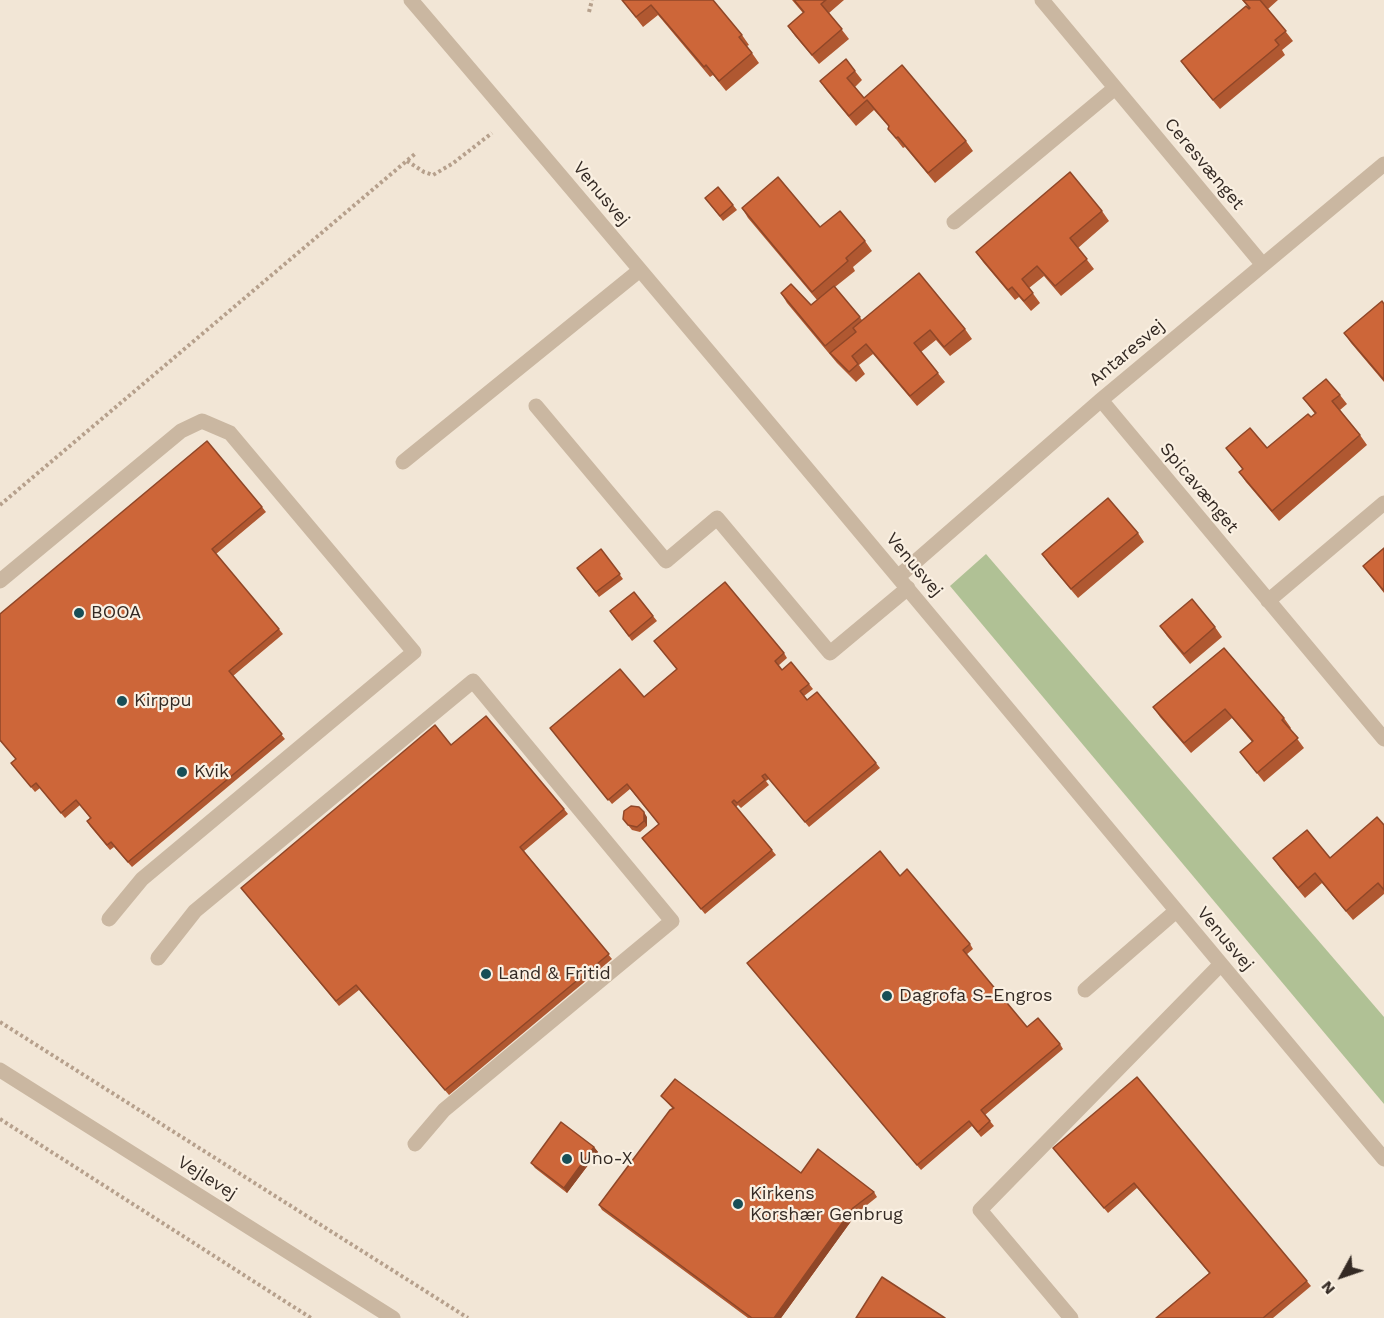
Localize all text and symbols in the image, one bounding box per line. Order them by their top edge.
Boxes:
street label: Ceresvænget [1159,114,1249,214]
street label: Venusvej [568,157,634,231]
street label: Antaresvej [1085,315,1169,391]
street label: Spicavænget [1155,439,1243,537]
street label: Venusvej [881,528,947,602]
place label: BOOA [91,602,141,624]
marker: BOOA [72,606,86,620]
place label: Kirppu [134,690,192,712]
marker: Kirppu [115,694,129,708]
place label: Kvik [194,761,229,783]
marker: Kvik [175,765,189,779]
street label: Venusvej [1192,902,1258,976]
place label: Land & Fritid [498,963,611,985]
marker: Land & Fritid [479,967,493,981]
place label: Dagrofa S-Engros [899,985,1053,1007]
marker: Dagrofa S-Engros [880,989,894,1003]
place label: Uno-X [579,1148,633,1170]
street label: Vejlevej [173,1151,241,1205]
marker: Uno-X [560,1152,574,1166]
place label: Kirkens Korshær Genbrug [750,1183,903,1226]
marker: Kirkens Korshær Genbrug [731,1197,745,1211]
north arrow [1312,1246,1372,1306]
text: N [1317,1277,1339,1299]

